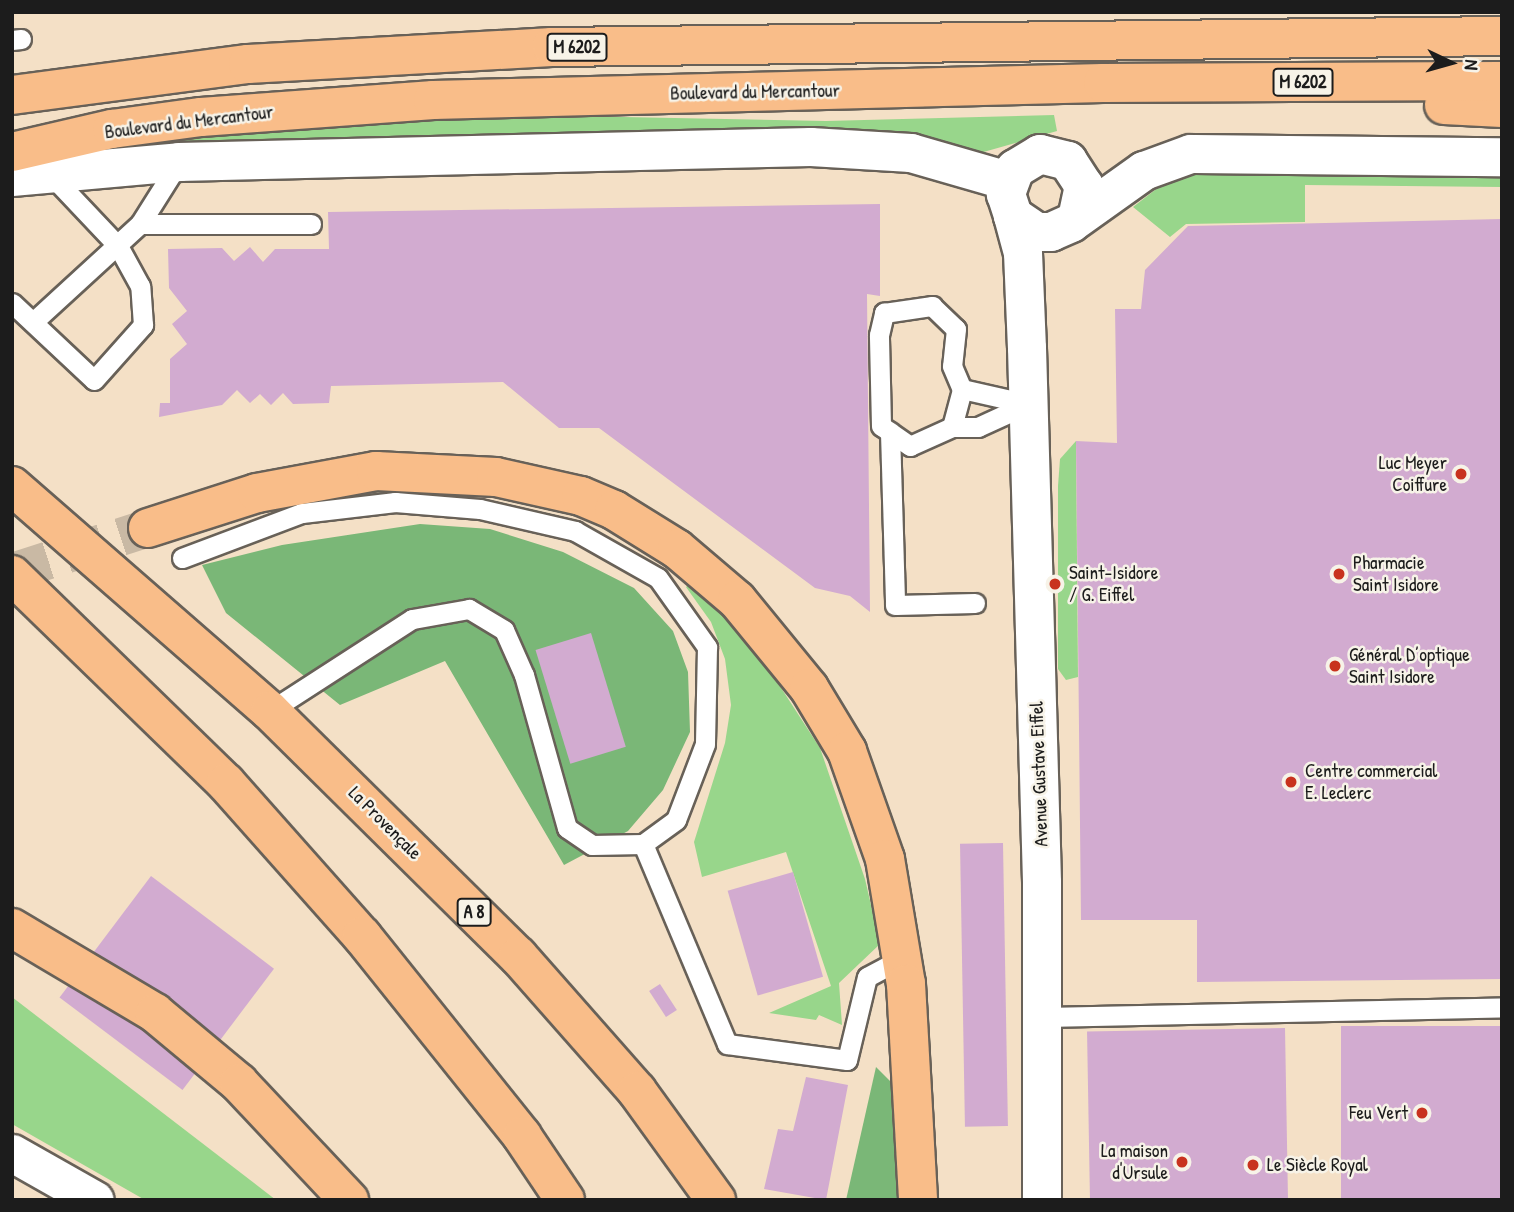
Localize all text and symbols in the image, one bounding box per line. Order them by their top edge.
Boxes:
north arrow [1416,28,1486,98]
road number: M 6202 [546,32,608,62]
text: N [1459,59,1485,71]
road number: M 6202 [1272,68,1334,96]
street label: Boulevard du Mercantour [670,79,840,105]
street label: Boulevard du Mercantour [103,100,275,144]
place label: Luc Meyer Coiffure [1379,452,1447,496]
marker: Luc Meyer Coiffure [1453,466,1469,482]
place label: Pharmacie Saint Isidore [1353,552,1439,596]
place label: Saint-Isidore / G. Eiffel [1069,562,1158,606]
marker: Pharmacie Saint Isidore [1331,566,1347,582]
marker: Saint-Isidore / G. Eiffel [1047,576,1063,592]
place label: Général D’optique Saint Isidore [1349,644,1470,688]
marker: Général D’optique Saint Isidore [1327,658,1343,674]
street label: Avenue Gustave Eiffel [1025,701,1053,847]
place label: Centre commercial E. Leclerc [1305,760,1437,804]
marker: Centre commercial E. Leclerc [1283,774,1299,790]
street label: La Provençale [344,782,426,864]
road number: A 8 [456,897,491,926]
place label: Feu Vert [1349,1102,1408,1124]
marker: Feu Vert [1414,1105,1430,1121]
place label: La maison d'Ursule [1101,1140,1168,1184]
marker: La maison d'Ursule [1174,1154,1190,1170]
place label: Le Siècle Royal [1267,1154,1368,1176]
marker: Le Siècle Royal [1245,1157,1261,1173]

